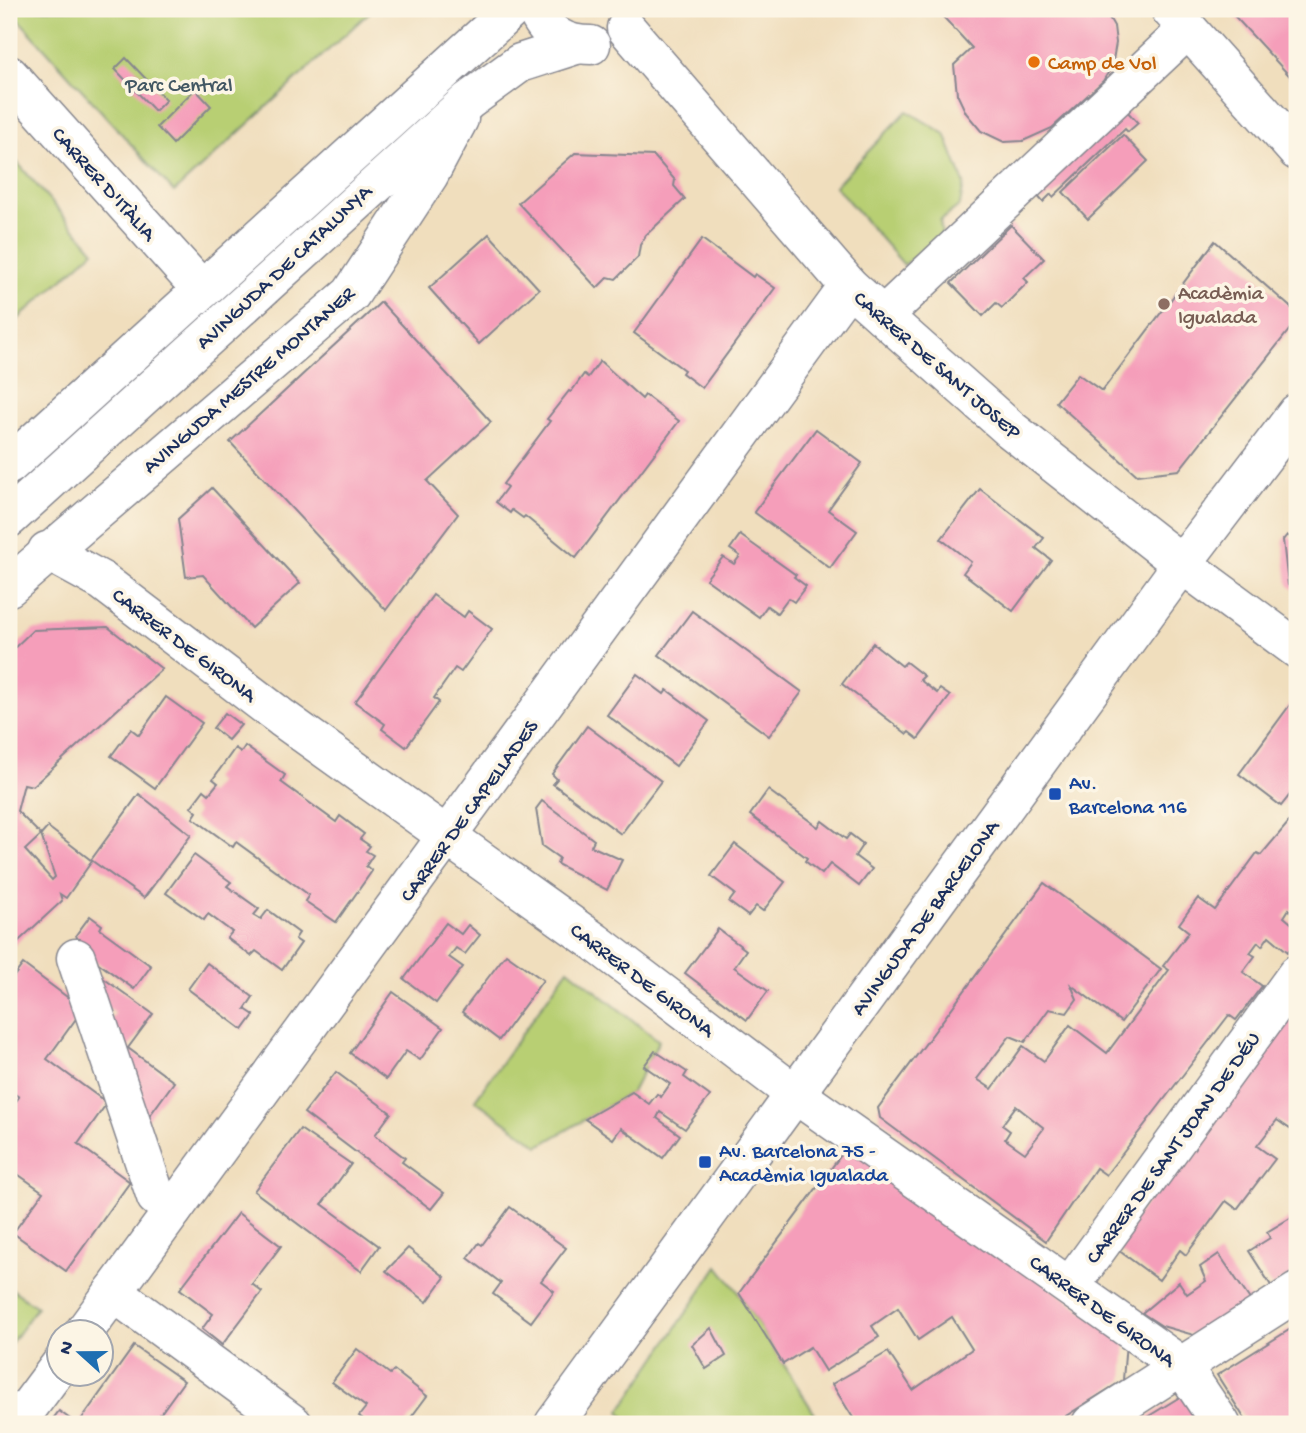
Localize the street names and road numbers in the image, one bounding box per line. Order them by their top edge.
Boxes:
street label: CARRER D'ITÀLIA [45,123,162,249]
street label: AVINGUDA DE CATALUNYA [192,180,380,356]
street label: AVINGUDA MESTRE MONTANER [139,282,362,481]
street label: CARRER DE SANT JOSEP [847,287,1025,446]
street label: CARRER DE GIRONA [106,584,261,710]
street label: CARRER DE CAPELLADES [396,716,546,908]
street label: AVINGUDA DE BARCELONA [847,815,1007,1022]
street label: CARRER DE GIRONA [564,919,719,1045]
street label: CARRER DE SANT JOAN DE DÉU [1082,1028,1268,1270]
street label: CARRER DE GIRONA [1023,1251,1180,1375]

